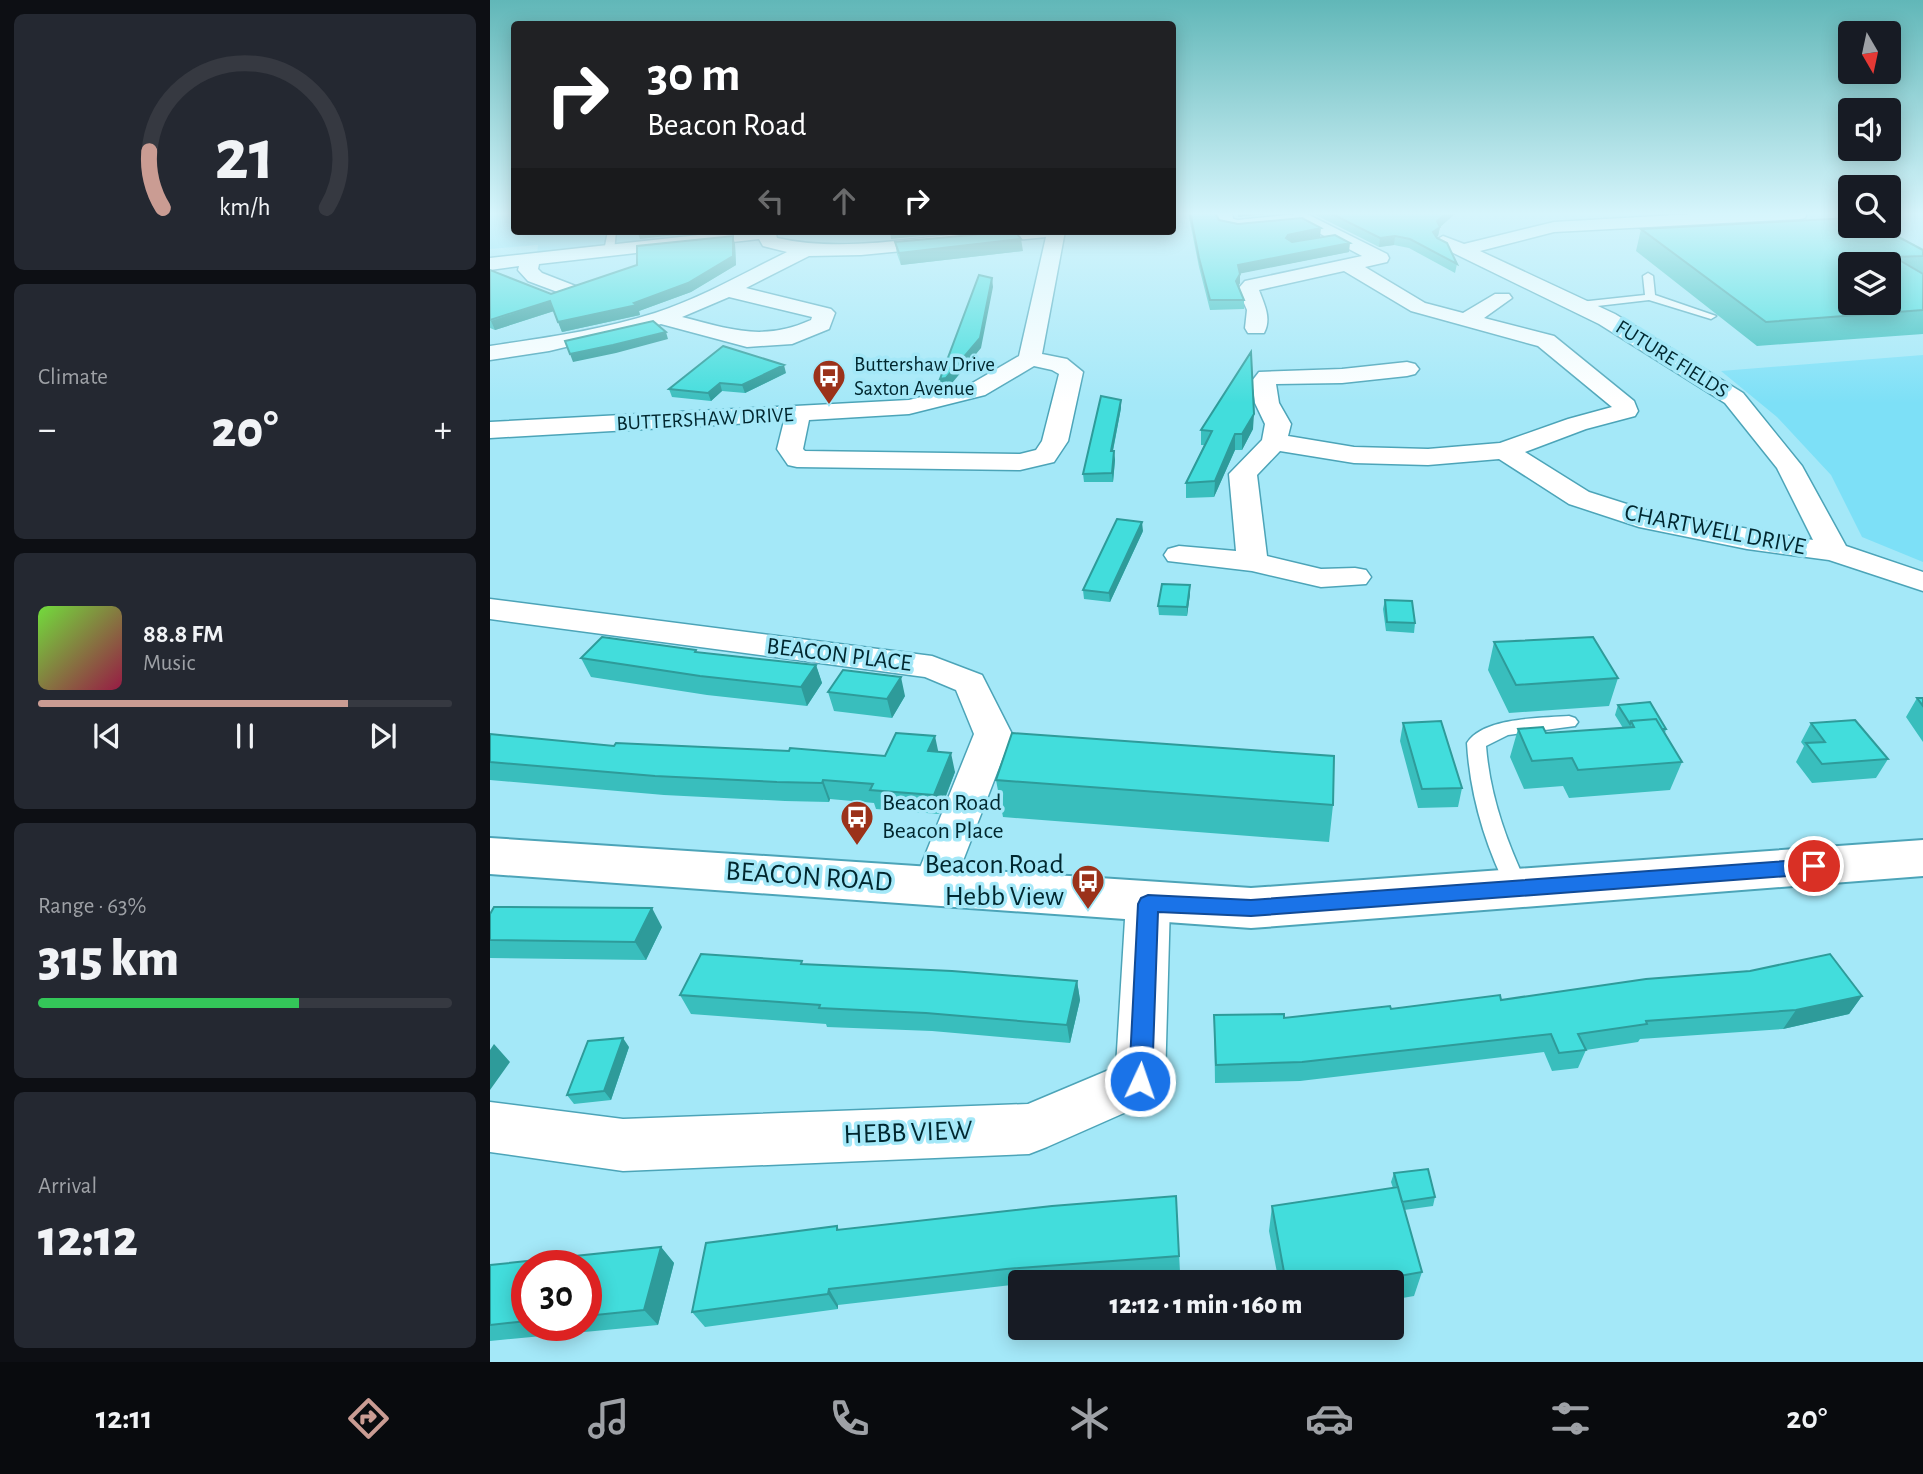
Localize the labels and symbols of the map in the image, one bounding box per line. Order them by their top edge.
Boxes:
north arrow [1838,21,1900,84]
street label: FUTURE FIELDS [1612,316,1732,402]
place label: Buttershaw Drive Saxton Avenue [854,354,995,399]
bus stop icon: Buttershaw Drive Saxton Avenue [810,357,848,406]
street label: BUTTERSHAW DRIVE [616,404,794,434]
street label: CHARTWELL DRIVE [1622,501,1808,559]
street label: BEACON PLACE [765,634,913,676]
place label: Beacon Road Beacon Place [882,791,1004,843]
bus stop icon: Beacon Road Beacon Place [838,798,876,847]
pin [1784,836,1844,896]
place label: Beacon Road Hebb View [924,851,1064,911]
street label: BEACON ROAD [725,857,893,897]
bus stop icon: Beacon Road Hebb View [1069,862,1107,911]
position arrow [1103,1044,1177,1118]
street label: HEBB VIEW [843,1117,973,1149]
speed limit sign: 30 [511,1250,602,1341]

